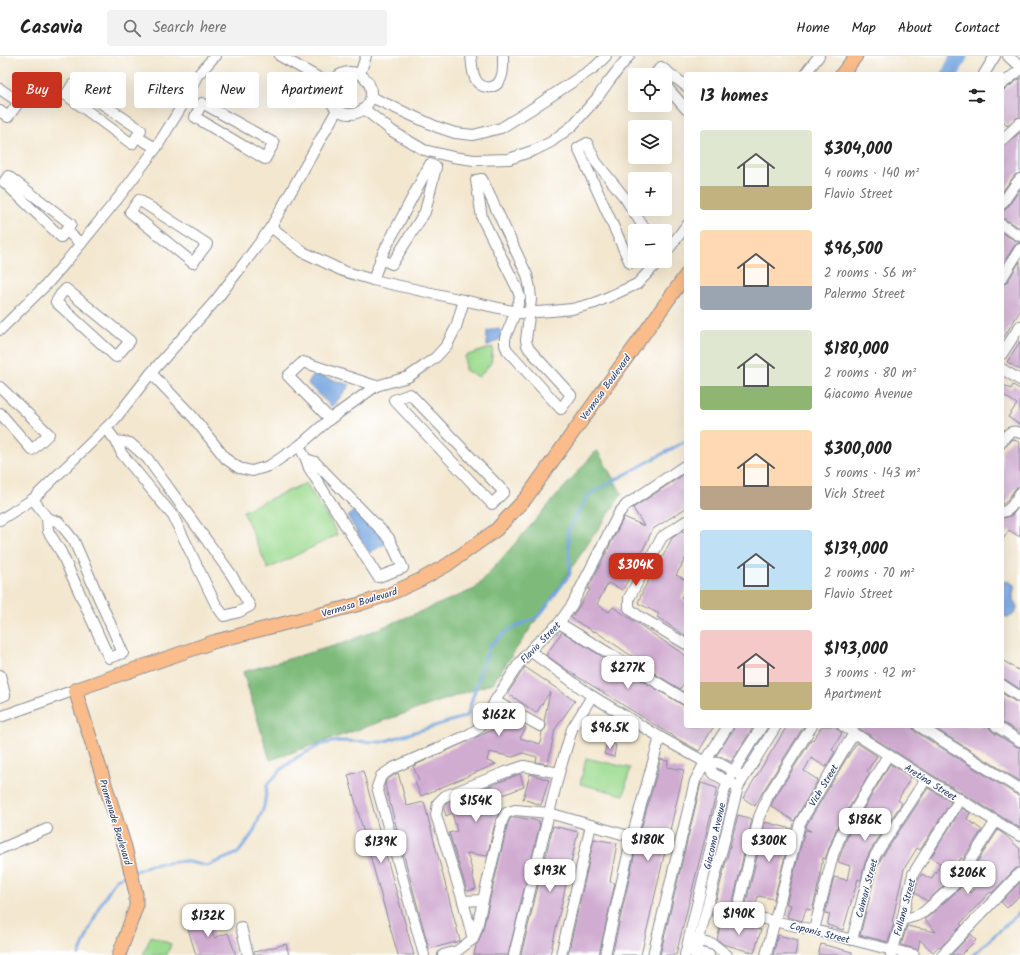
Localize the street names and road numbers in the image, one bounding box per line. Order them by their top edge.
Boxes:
street label: Vermosa Boulevard [576,350,636,424]
street label: Vermosa Boulevard [319,584,400,622]
street label: Flavio Street [517,618,565,667]
street label: Aretina Street [901,760,960,805]
street label: Vich Street [805,761,843,810]
street label: Promenade Boulevard [94,777,136,868]
street label: Giacomo Avenue [700,801,731,871]
street label: Caimari Street [851,857,883,920]
street label: Fullana Street [890,877,920,938]
street label: Coponis Street [788,918,851,948]

